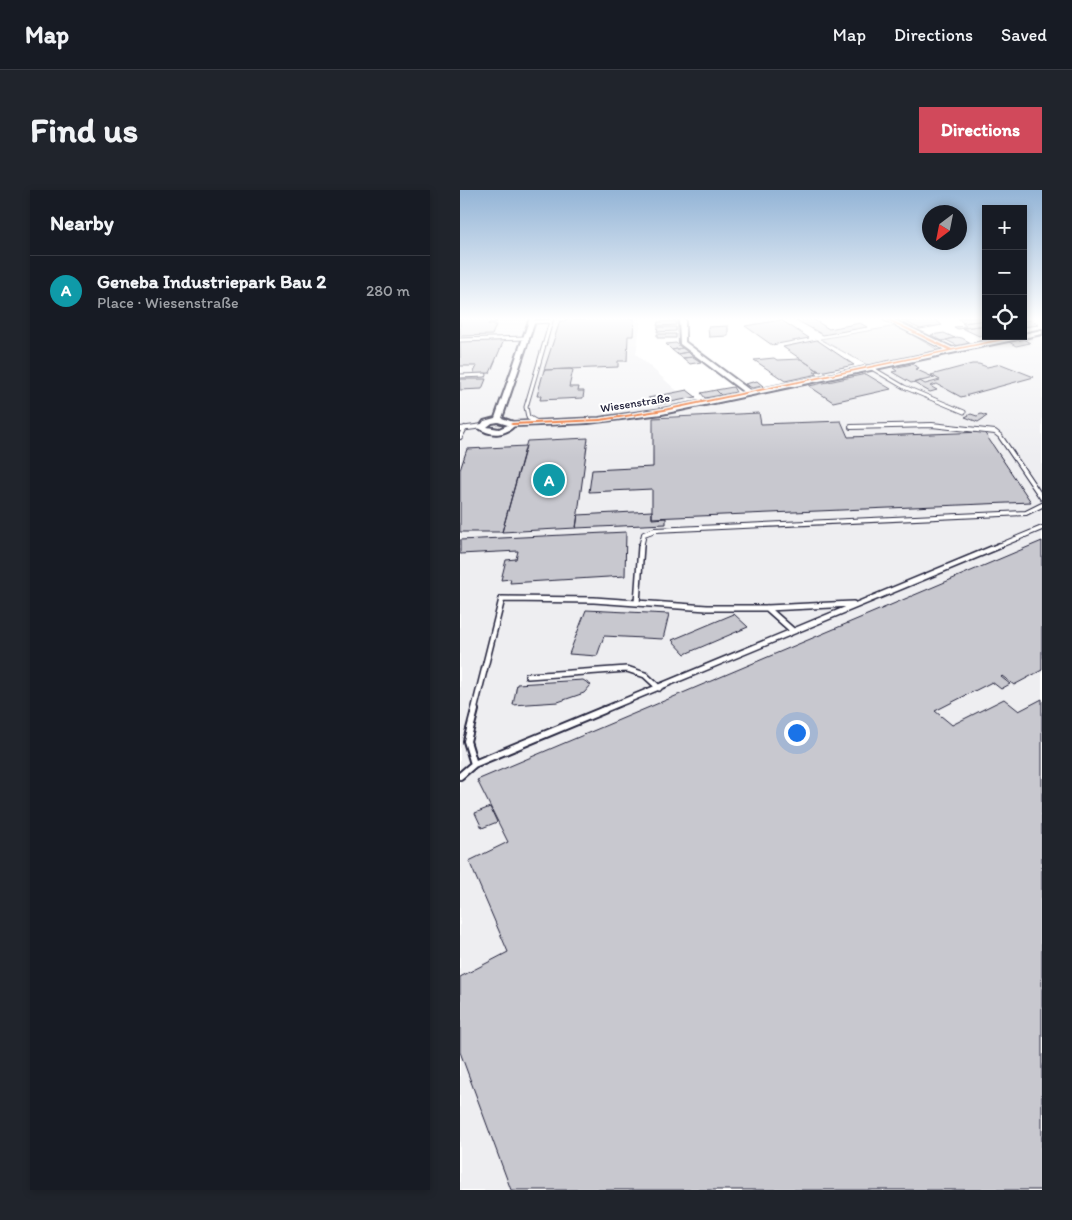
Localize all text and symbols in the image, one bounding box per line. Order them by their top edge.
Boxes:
text: Map [25,20,69,49]
text: Map [833,24,866,46]
text: Directions [894,24,973,46]
text: Saved [1001,24,1047,46]
button: Directions [919,107,1042,153]
text: Find us [30,109,138,151]
north arrow [922,205,967,250]
map controls [982,205,1027,340]
button: + [982,205,1027,250]
text: Nearby [50,210,114,235]
button: − [982,250,1027,295]
text: Geneba Industriepark Bau 2 [97,270,326,293]
text: A [61,281,71,300]
text: 280 m [366,281,410,300]
text: Place · Wiesenstraße [97,293,239,312]
button: locate [982,295,1027,340]
street label: Wiesenstraße [599,391,671,415]
pin: A [533,461,565,499]
your location [784,720,810,746]

